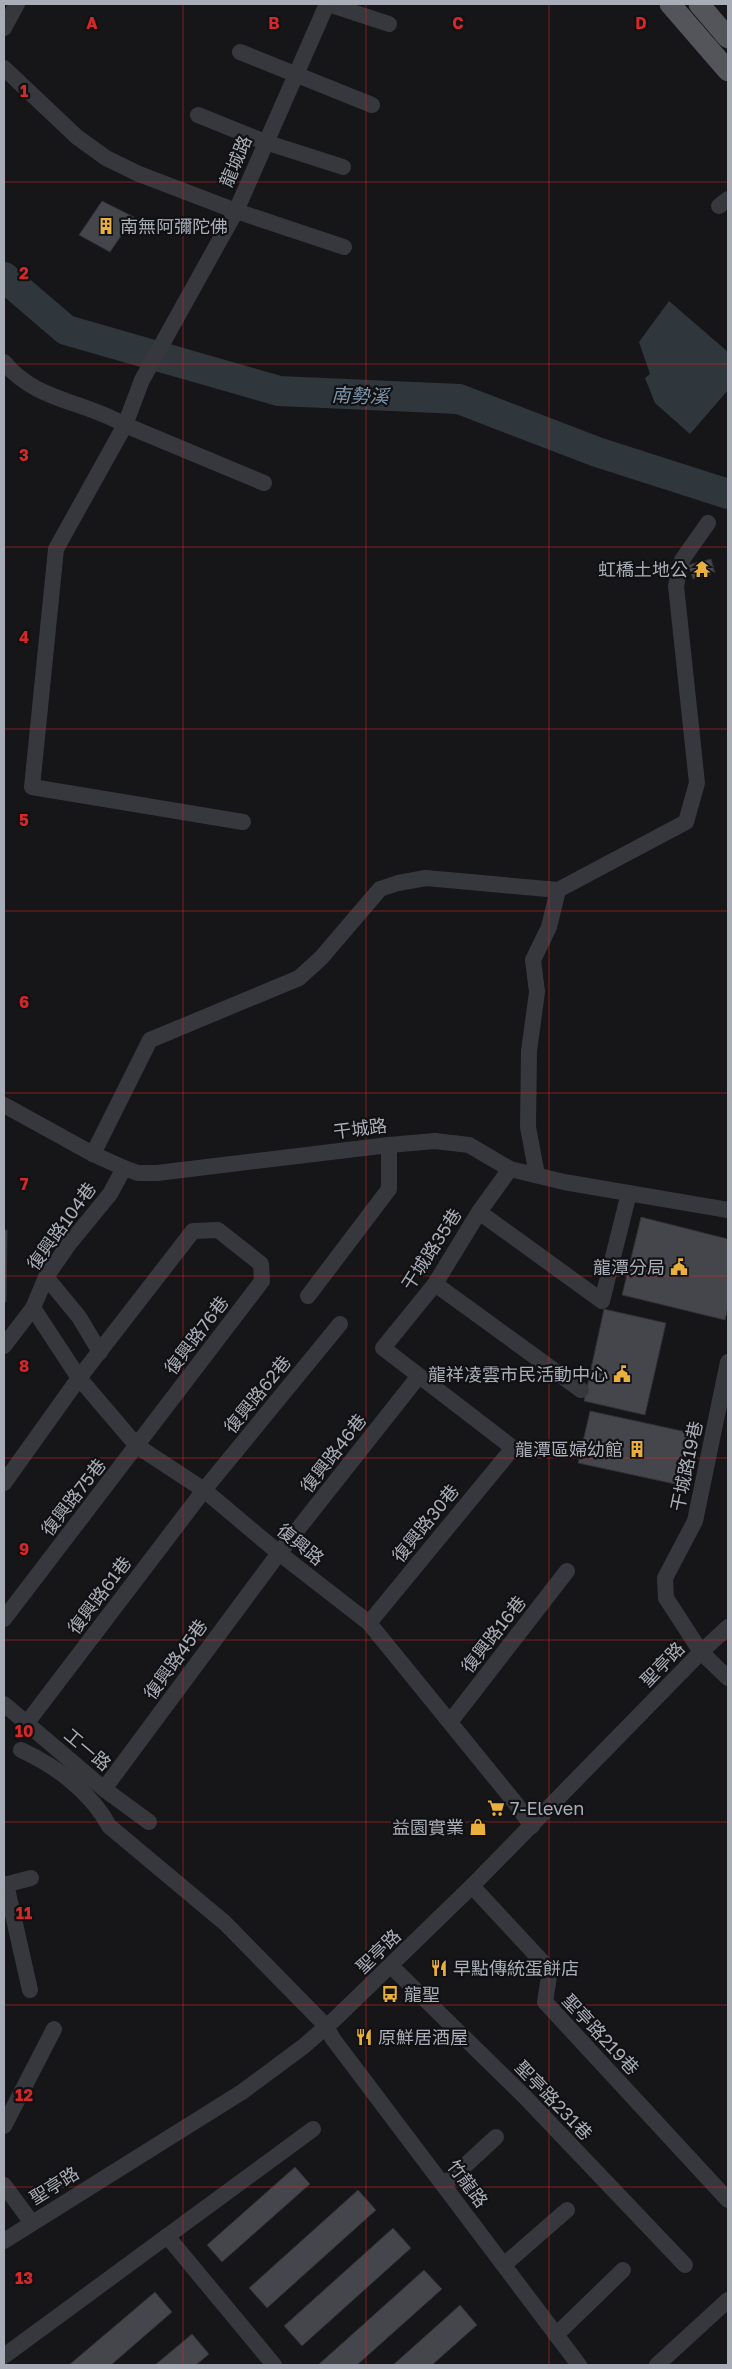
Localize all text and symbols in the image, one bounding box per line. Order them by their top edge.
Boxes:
text: A [86,13,98,33]
text: B [268,13,280,33]
text: C [452,13,464,33]
text: D [635,13,647,33]
text: 1 [20,81,28,101]
street label: 龍城路 [214,132,256,190]
place label: 南無阿彌陀佛 [120,215,228,237]
building icon: 南無阿彌陀佛 [96,216,116,236]
text: 2 [19,263,29,283]
water label: 南勢溪 [331,383,392,408]
text: 3 [19,445,29,465]
place label: 虹橋土地公 [598,558,688,580]
temple icon: 虹橋土地公 [692,559,712,579]
text: 4 [19,627,29,647]
text: 5 [19,810,29,830]
text: 6 [19,992,29,1012]
street label: 干城路 [332,1114,388,1142]
text: 7 [20,1174,29,1194]
street label: 復興路104巷 [22,1178,100,1274]
street label: 干城路35巷 [396,1204,466,1294]
place label: 龍潭分局 [593,1256,665,1278]
public building icon: 龍潭分局 [669,1257,689,1277]
street label: 復興路76巷 [159,1291,233,1379]
street label: 復興路62巷 [219,1351,295,1437]
text: 8 [19,1356,29,1376]
place label: 龍祥凌雲市民活動中心 [428,1363,608,1385]
public building icon: 龍祥凌雲市民活動中心 [612,1364,632,1384]
street label: 復興路46巷 [295,1409,371,1497]
street label: 干城路19巷 [666,1419,706,1513]
place label: 龍潭區婦幼館 [515,1438,623,1460]
building icon: 龍潭區婦幼館 [627,1439,647,1459]
street label: 復興路75巷 [36,1454,110,1540]
street label: 復興路30巷 [387,1480,463,1566]
street label: 復興路 [273,1518,329,1570]
text: 9 [19,1539,29,1559]
street label: 復興路61巷 [63,1552,135,1638]
street label: 復興路16巷 [456,1591,530,1677]
street label: 復興路45巷 [139,1615,211,1703]
street label: 聖亭路 [635,1637,689,1691]
text: 10 [15,1721,33,1741]
street label: 工一路 [60,1723,116,1775]
place label: 7-Eleven [510,1797,584,1819]
supermarket icon: 7-Eleven [486,1798,506,1818]
place label: 益園實業 [392,1816,464,1838]
shop icon: 益園實業 [468,1817,488,1837]
text: 11 [16,1903,32,1923]
street label: 聖亭路 [351,1924,405,1978]
place label: 早點傳統蛋餅店 [453,1957,579,1979]
restaurant icon: 早點傳統蛋餅店 [429,1958,449,1978]
place label: 龍聖 [404,1983,440,2005]
bus stop icon: 龍聖 [380,1984,400,2004]
street label: 聖亭路219巷 [558,1989,644,2079]
place label: 原鮮居酒屋 [378,2026,468,2048]
restaurant icon: 原鮮居酒屋 [354,2027,374,2047]
street label: 聖亭路231巷 [511,2056,597,2144]
text: 12 [15,2085,33,2105]
street label: 竹龍路 [443,2155,493,2211]
street label: 聖亭路 [25,2161,83,2209]
text: 13 [15,2268,33,2288]

